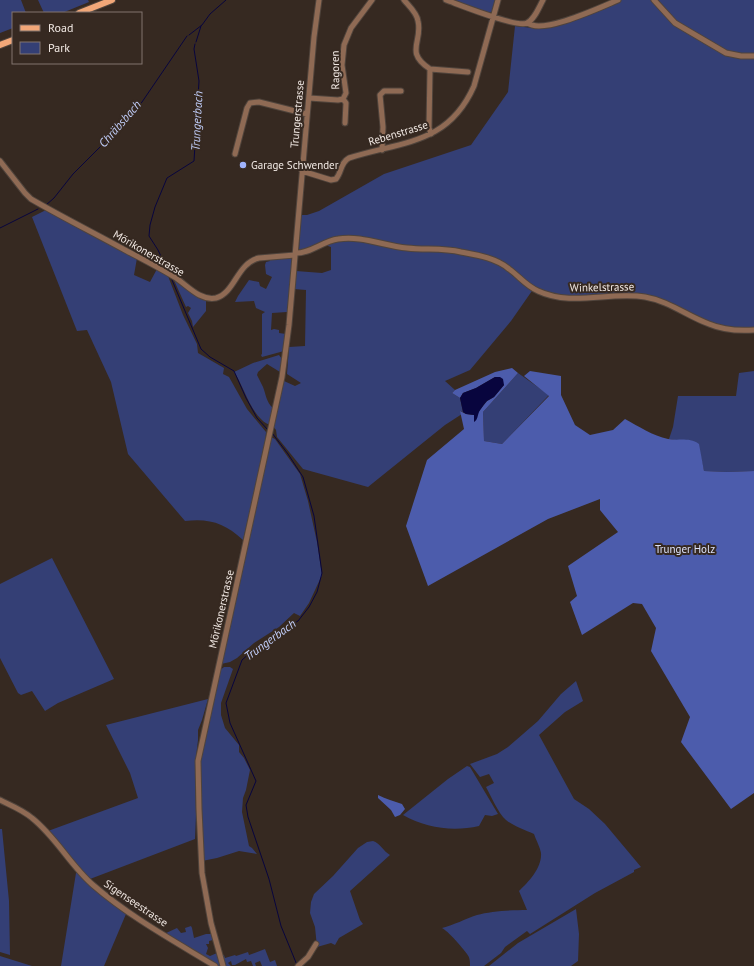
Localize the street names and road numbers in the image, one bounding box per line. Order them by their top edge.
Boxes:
street label: Ragoren [328,50,342,90]
street label: Trungerstrasse [287,79,307,149]
street label: Rebenstrasse [367,117,430,149]
street label: Mörikonerstrasse [111,227,188,279]
street label: Winkelstrasse [570,279,635,295]
street label: Mörikonerstrasse [205,568,237,650]
street label: Sigenseestrasse [101,876,171,930]

